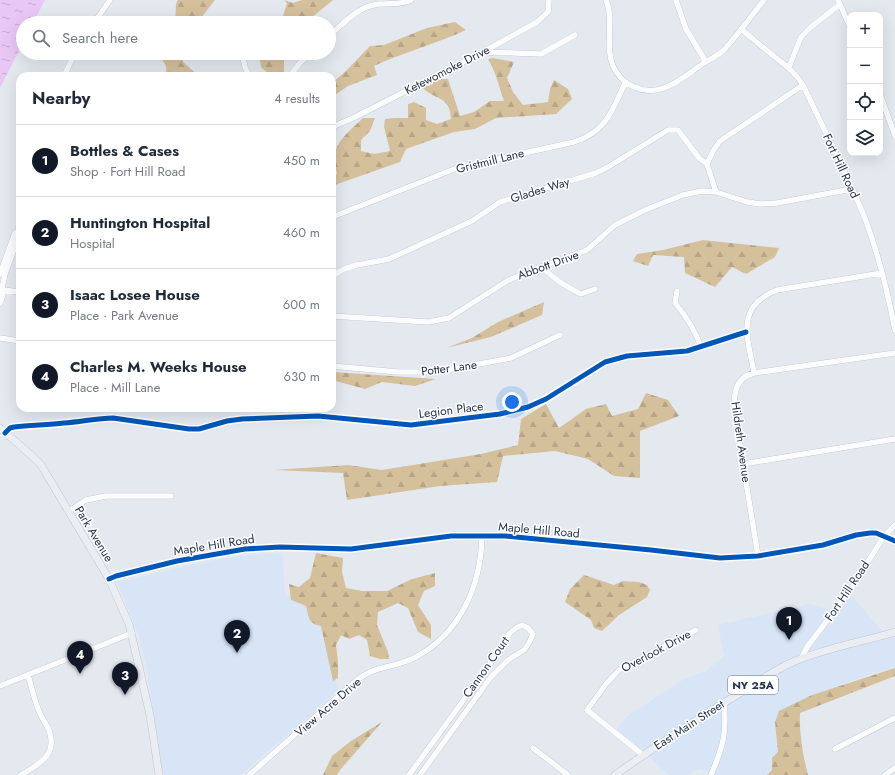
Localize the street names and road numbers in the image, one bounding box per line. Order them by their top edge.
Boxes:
street label: Ketewomoke Drive [401,41,493,99]
street label: Fort Hill Road [818,131,864,201]
street label: Gristmill Lane [454,144,526,178]
street label: Glades Way [508,172,572,208]
street label: Abbott Drive [515,246,581,284]
street label: Potter Lane [420,356,478,380]
street label: Legion Place [418,397,484,423]
street label: Hildreth Avenue [726,400,756,484]
street label: Park Avenue [70,503,118,565]
street label: Maple Hill Road [498,517,580,543]
street label: Maple Hill Road [172,530,256,560]
street label: Fort Hill Road [820,557,874,625]
street label: Overlook Drive [618,625,694,677]
street label: Cannon Court [458,633,514,701]
street label: View Acre Drive [291,673,365,741]
road number: NY 25A [728,676,778,694]
street label: East Main Street [650,695,728,755]

